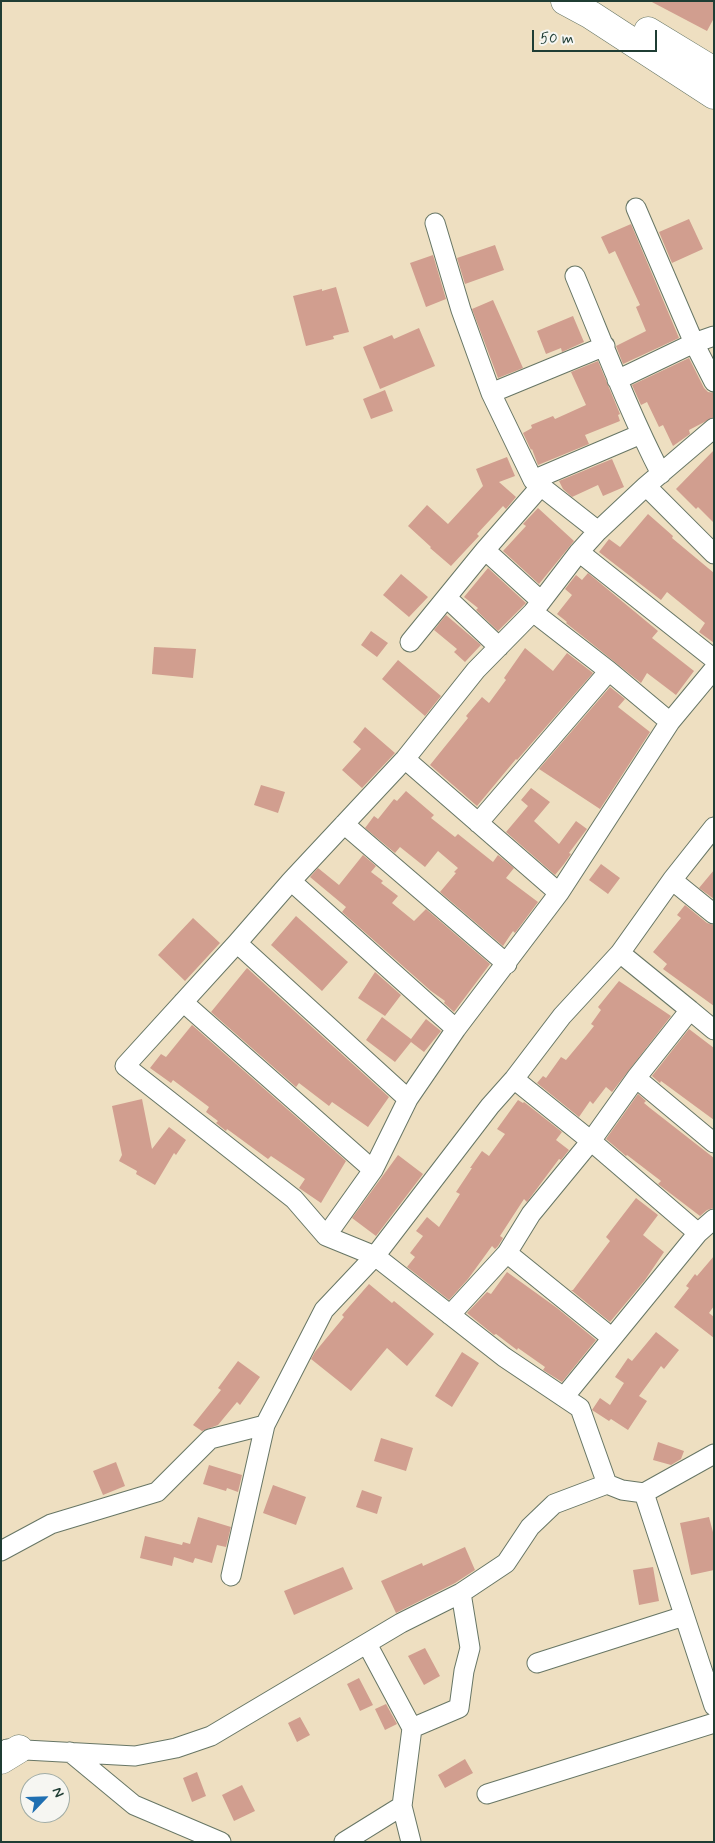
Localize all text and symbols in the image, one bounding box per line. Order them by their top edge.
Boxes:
scale bar [535,20,660,52]
text: 50 m [540,29,574,49]
north arrow [20,1773,70,1823]
text: N [48,1784,68,1800]

